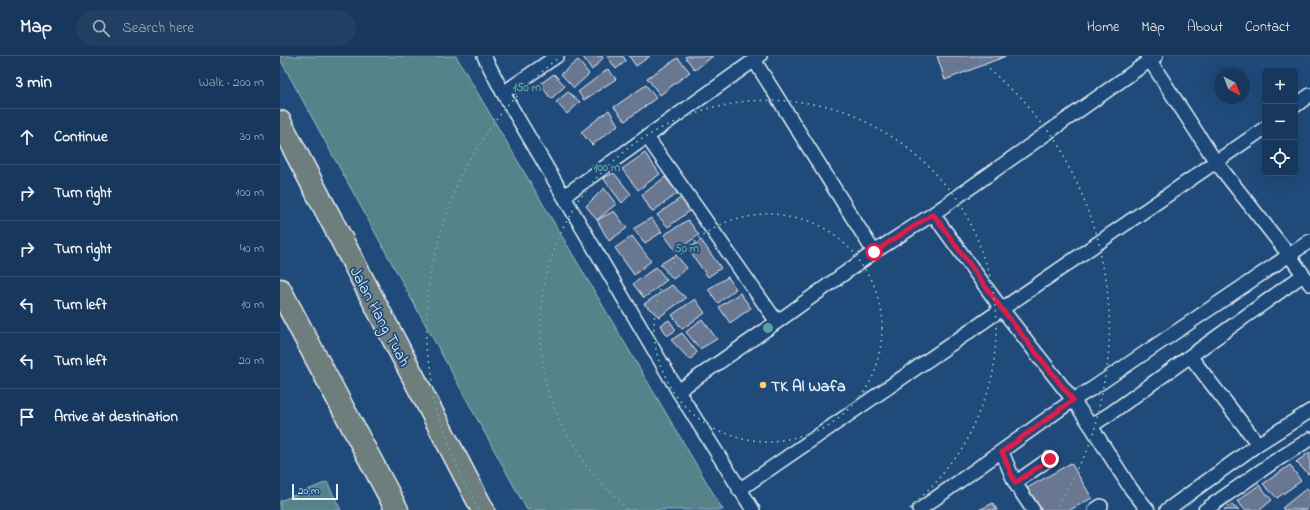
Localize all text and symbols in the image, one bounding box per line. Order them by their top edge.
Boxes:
search box [76,10,356,46]
text: Map [20,14,52,41]
icon: search [90,17,112,39]
text: Search here [122,17,194,39]
text: Home [1087,17,1119,38]
text: Map [1141,17,1165,38]
text: About [1187,17,1223,38]
text: Contact [1245,17,1290,38]
north arrow [1214,68,1250,104]
map controls [1262,68,1298,176]
button: + [1262,68,1298,104]
text: 3 min [16,70,52,95]
text: Walk · 200 m [199,73,264,92]
text: 150 m [513,79,542,97]
button: − [1262,104,1298,140]
icon: ahead [16,126,38,148]
text: Continue [54,126,108,148]
text: 30 m [240,127,264,146]
button: locate [1262,140,1298,176]
text: 100 m [594,159,621,177]
icon: right [16,182,38,204]
text: Turn right [54,182,112,204]
text: 100 m [235,183,264,202]
icon: right [16,238,38,260]
text: Turn right [54,238,112,260]
text: 40 m [240,239,264,258]
text: 50 m [675,240,700,258]
route start [865,243,883,261]
street label: Jalan Hang Tuah [343,263,416,371]
icon: left [16,294,38,316]
text: Turn left [54,294,107,316]
text: 10 m [241,295,264,314]
centre of rings [761,321,775,335]
icon: left [16,350,38,372]
text: Turn left [54,350,107,372]
text: 20 m [239,351,264,370]
place label: TK Al Wafa [771,375,846,399]
marker: TK Al Wafa [758,380,768,390]
icon: arrive [16,406,38,428]
text: Arrive at destination [54,406,178,428]
route end [1041,450,1059,468]
scale bar [292,482,338,501]
text: 20 m [298,483,320,499]

